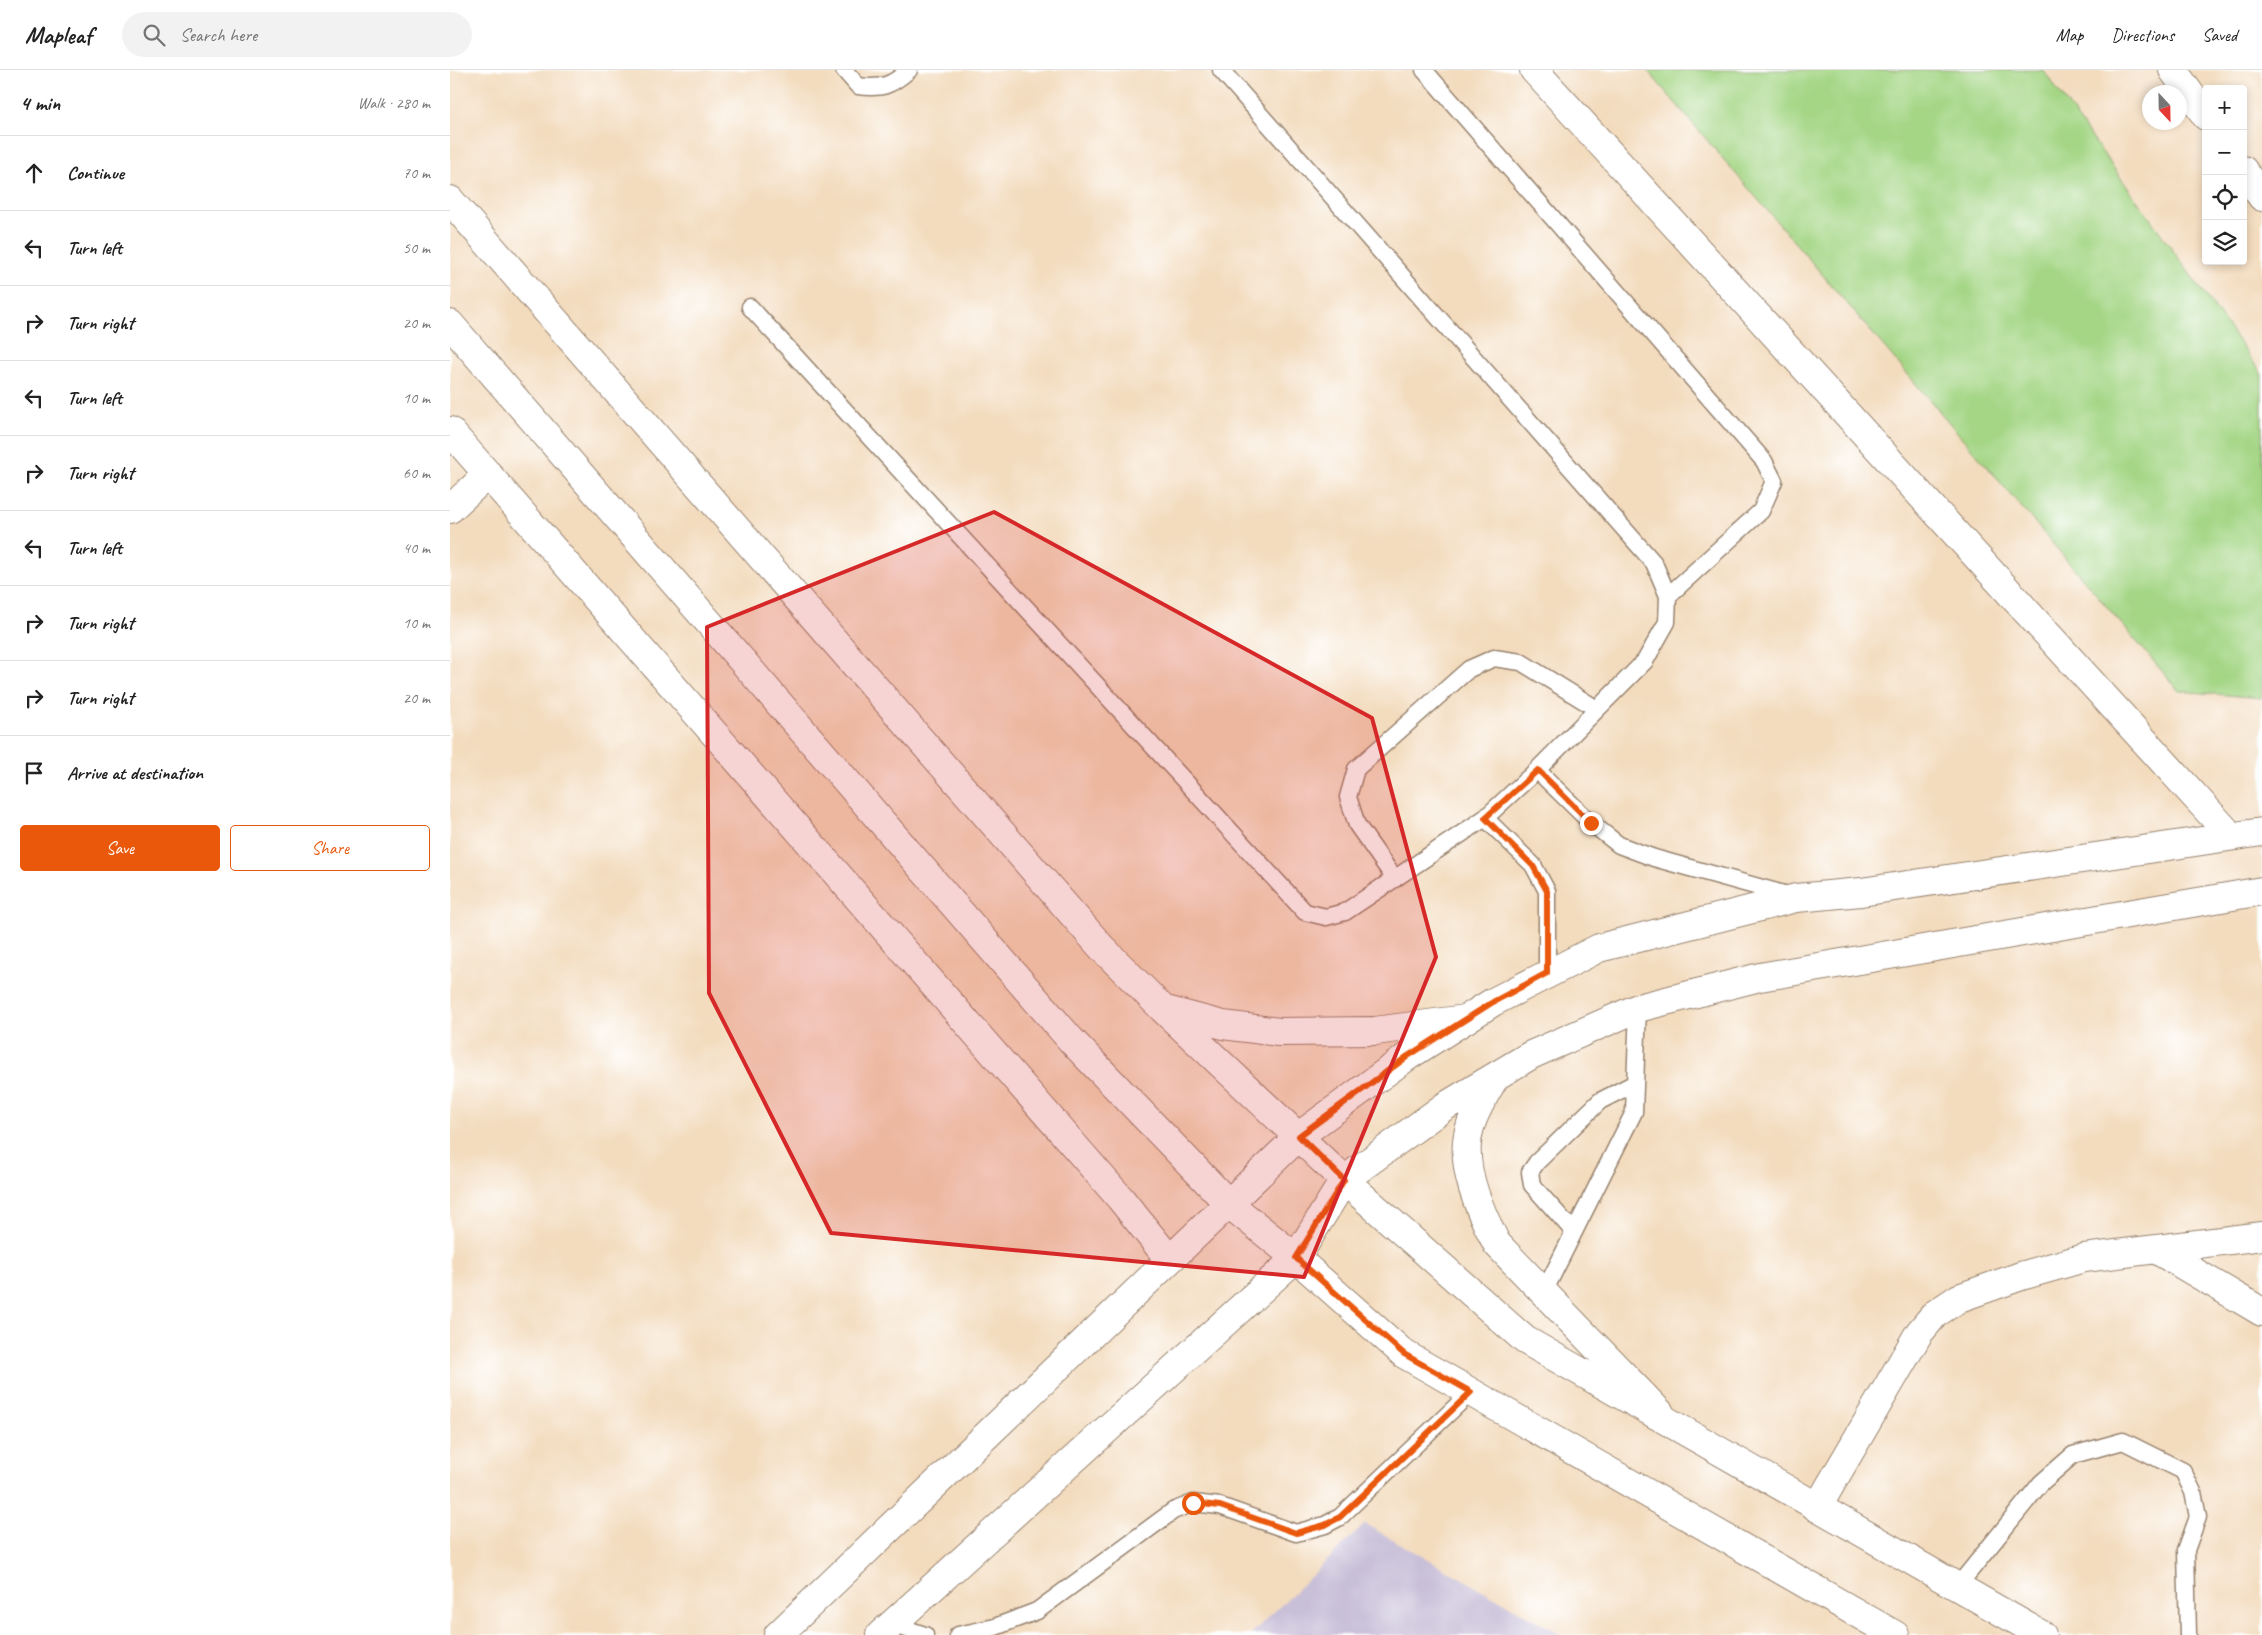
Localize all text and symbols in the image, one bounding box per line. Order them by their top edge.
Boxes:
search box [122,12,472,57]
text: Mapleaf [25,20,92,50]
icon: search [140,21,168,49]
text: Search here [180,23,257,47]
text: Map [2056,24,2083,46]
text: Directions [2111,24,2174,46]
text: Saved [2202,24,2237,46]
north arrow [2142,85,2187,130]
map controls [2202,85,2247,265]
button: + [2202,85,2247,130]
text: 4 min [20,90,60,116]
text: Walk · 280 m [358,93,430,113]
button: − [2202,130,2247,175]
icon: ahead [20,159,48,187]
text: Continue [67,161,124,185]
text: 70 m [403,163,430,183]
button: locate [2202,175,2247,220]
button: layers [2202,220,2247,265]
icon: left [20,234,48,262]
text: Turn left [67,236,122,260]
text: 50 m [403,238,430,258]
icon: right [20,309,48,337]
text: Turn right [67,311,134,335]
text: 20 m [403,313,430,333]
icon: left [20,384,48,412]
text: Turn left [67,386,122,410]
text: 10 m [403,388,430,408]
icon: right [20,459,48,487]
text: Turn right [67,461,134,485]
text: 60 m [403,463,430,483]
icon: left [20,534,48,562]
text: Turn left [67,536,122,560]
text: 40 m [403,538,430,558]
icon: right [20,609,48,637]
text: Turn right [67,611,134,635]
text: 10 m [403,613,430,633]
icon: right [20,684,48,712]
text: Turn right [67,686,134,710]
text: 20 m [403,688,430,708]
icon: arrive [20,759,48,787]
text: Arrive at destination [67,761,203,785]
route end [1580,812,1603,835]
button: Save [20,825,220,871]
button: Share [230,825,430,871]
route start [1182,1492,1205,1515]

